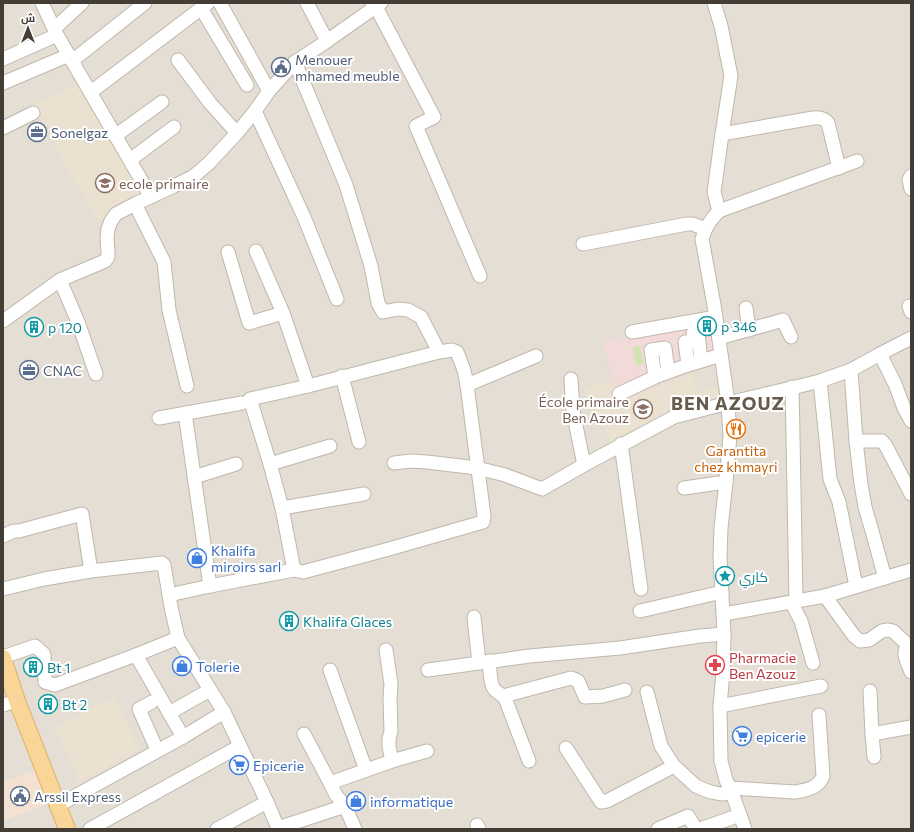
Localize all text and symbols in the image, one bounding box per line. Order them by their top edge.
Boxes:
north arrow [8,8,48,48]
text: ش [21,11,35,25]
place label: Menouer mhamed meuble [295,51,400,84]
public building icon: Menouer mhamed meuble [270,56,292,78]
office icon: Sonelgaz [26,121,48,143]
place label: Sonelgaz [51,124,108,141]
school or university icon: ecole primaire [94,172,116,194]
place label: ecole primaire [119,175,209,192]
building icon: p 346 [696,315,718,337]
building icon: p 120 [23,316,45,338]
place label: p 346 [721,318,757,335]
place label: p 120 [48,319,82,336]
office icon: CNAC [18,359,40,381]
place label: CNAC [43,362,82,379]
district label: BEN AZOUZ [671,392,785,414]
place label: École primaire Ben Azouz [538,393,629,426]
school or university icon: École primaire Ben Azouz [632,398,654,420]
restaurant icon: Garantita chez khmayri [725,418,747,440]
place label: Garantita chez khmayri [694,442,778,475]
place label: Khalifa miroirs sarl [211,542,281,575]
shop icon: Khalifa miroirs sarl [186,547,208,569]
place icon: كاري [714,565,736,587]
place label: كاري [739,568,768,589]
building icon: Khalifa Glaces [278,610,300,632]
place label: Khalifa Glaces [303,613,392,630]
place label: Pharmacie Ben Azouz [729,649,796,682]
pharmacy icon: Pharmacie Ben Azouz [704,654,726,676]
shop icon: Tolerie [171,655,193,677]
building icon: Bt 1 [22,656,44,678]
place label: Tolerie [196,658,240,675]
place label: Bt 1 [47,659,70,676]
building icon: Bt 2 [37,693,59,715]
place label: Bt 2 [62,696,87,713]
supermarket icon: epicerie [731,725,753,747]
place label: epicerie [756,728,806,745]
supermarket icon: Epicerie [228,754,250,776]
place label: Epicerie [253,757,304,774]
public building icon: Arssil Express [9,785,31,807]
place label: Arssil Express [34,788,121,805]
shop icon: informatique [345,790,367,812]
place label: informatique [370,793,453,810]

